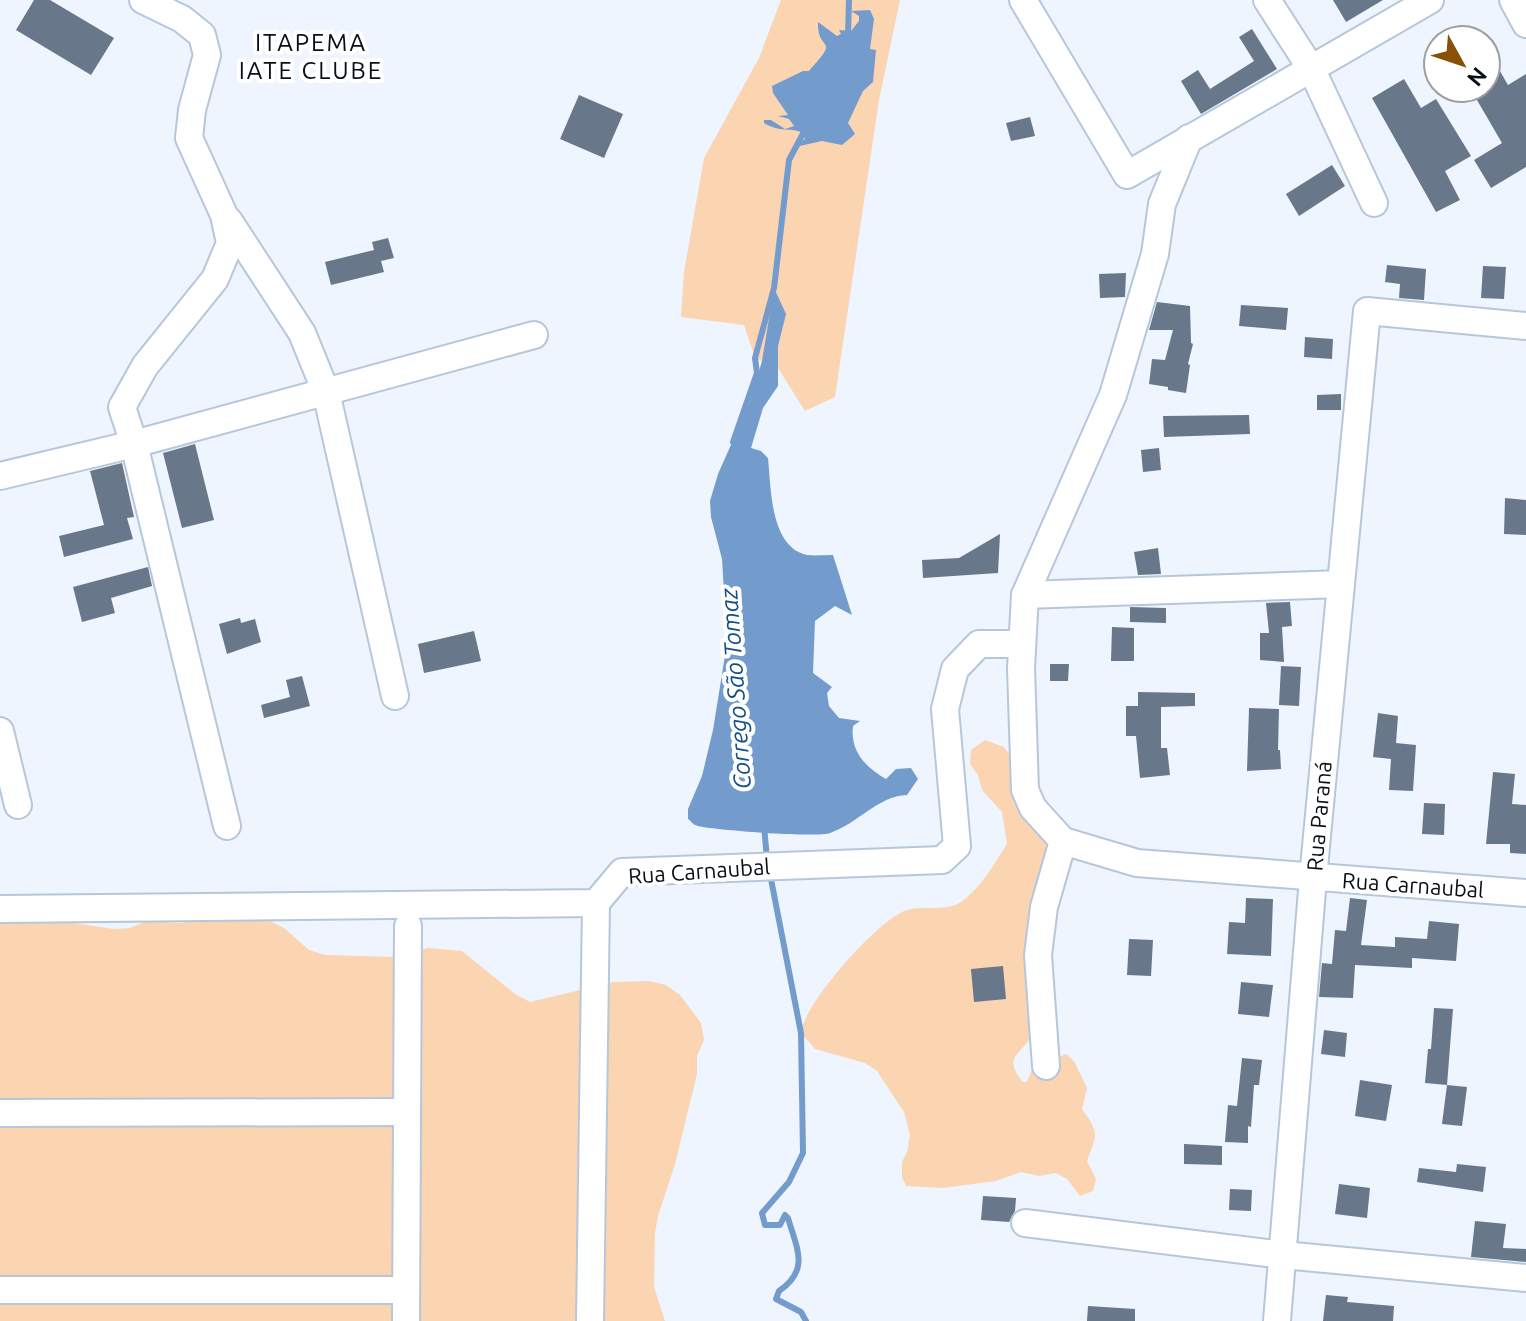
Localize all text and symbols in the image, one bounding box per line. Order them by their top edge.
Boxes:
north arrow [1422,24,1502,104]
district label: ITAPEMA IATE CLUBE [239,29,383,84]
text: N [1463,63,1493,92]
water label: Corrego São Tomaz [715,587,756,790]
street label: Rua Paraná [1301,760,1336,872]
street label: Rua Carnaubal [627,853,771,888]
street label: Rua Carnaubal [1341,867,1485,902]

